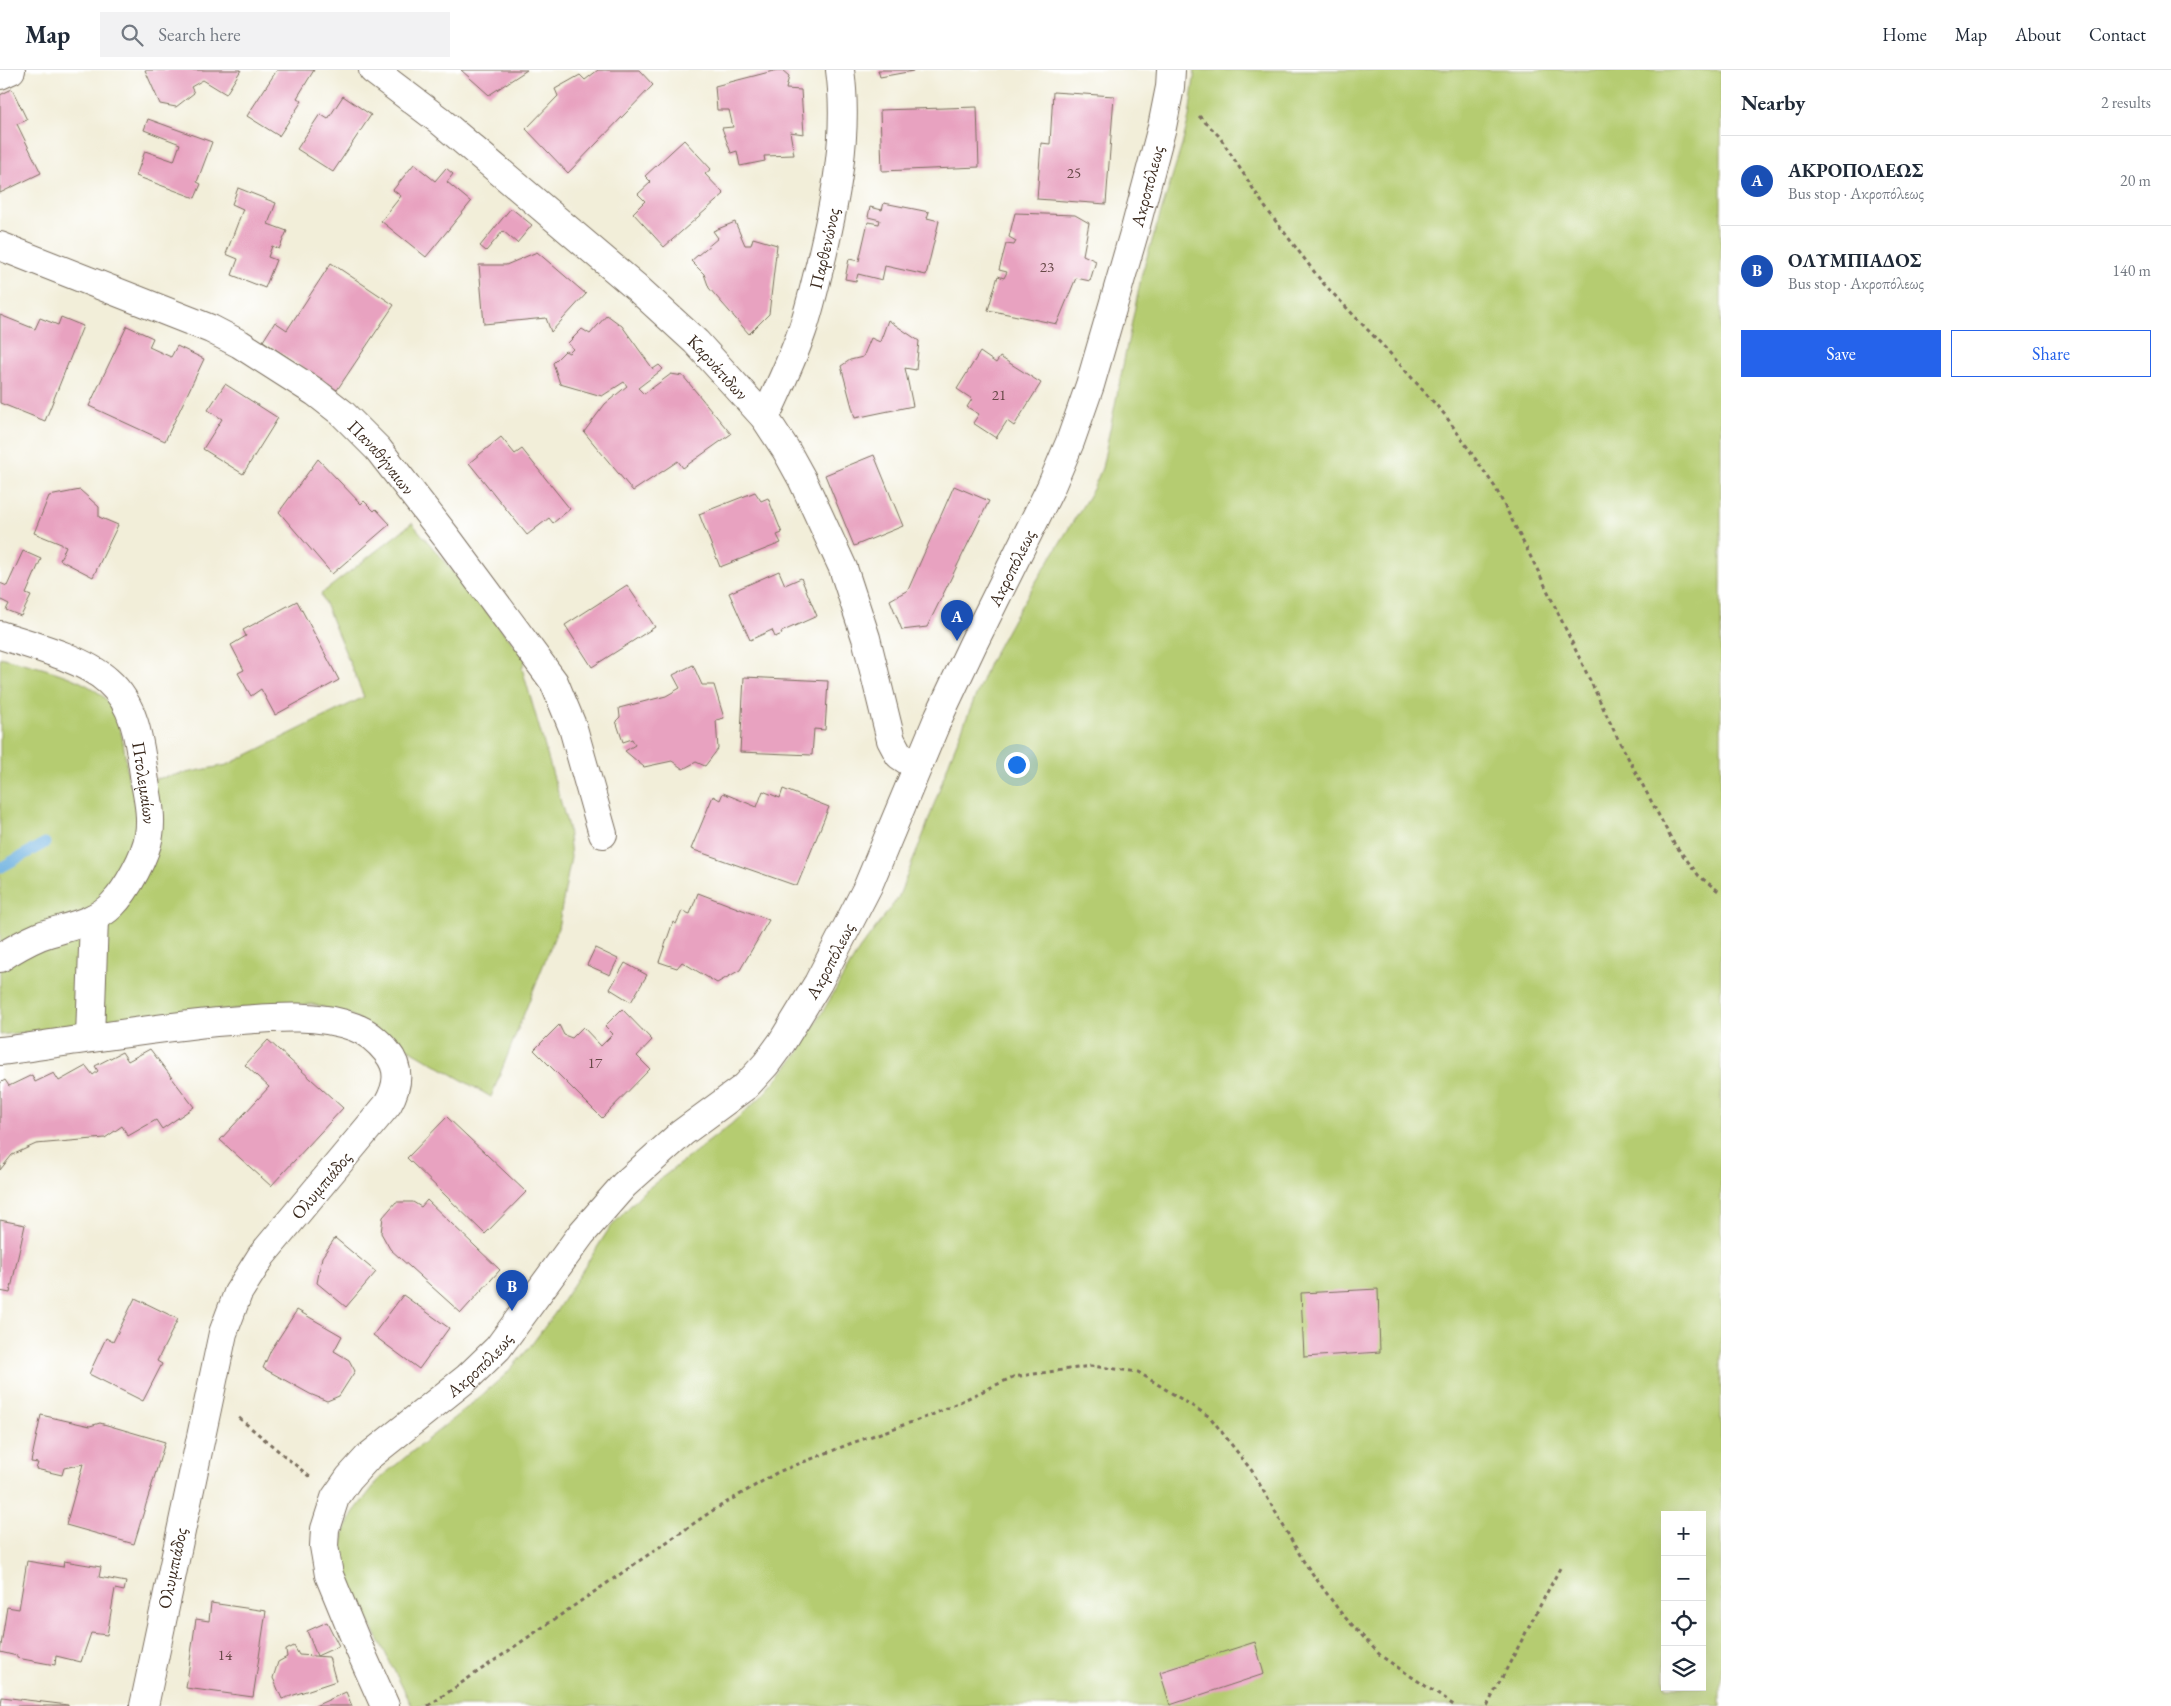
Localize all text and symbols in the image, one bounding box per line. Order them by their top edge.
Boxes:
search box [100,12,450,57]
text: Map [25,19,70,50]
icon: search [118,21,146,49]
text: Search here [158,22,241,47]
text: Home [1882,23,1927,46]
text: Map [1955,23,1987,46]
text: About [2015,23,2061,46]
text: Contact [2089,23,2146,46]
text: Nearby [1741,89,1805,116]
text: 2 results [2101,92,2151,113]
street label: Ακροπόλεως [1124,143,1168,230]
text: ΑΚΡΟΠΟΛΕΩΣ [1788,158,1923,183]
house number: 25 [1067,163,1081,182]
text: A [1751,170,1763,191]
text: 20 m [2120,170,2151,191]
text: Bus stop · Ακροπόλεως [1788,183,1924,204]
street label: Παρθενώνος [803,206,844,291]
text: ΟΛΥΜΠΙΑΔΟΣ [1788,248,1921,273]
house number: 23 [1040,257,1054,276]
text: B [1752,260,1762,281]
text: 140 m [2112,260,2151,281]
text: Bus stop · Ακροπόλεως [1788,273,1924,294]
street label: Καρυάτιδων [683,329,754,404]
button: Save [1741,330,1941,377]
button: Share [1951,330,2151,377]
house number: 21 [992,385,1006,404]
street label: Παναθήναιων [343,414,420,499]
street label: Ακροπόλεως [982,525,1040,611]
pin: A [941,600,973,641]
street label: Πτολεμαίων [128,739,162,824]
your location [1004,752,1030,778]
street label: Ακροπόλεως [799,918,859,1004]
house number: 17 [588,1053,603,1072]
street label: Ολυμπιάδος [286,1146,356,1224]
pin: B [496,1270,528,1311]
street label: Ακροπόλεως [441,1328,517,1402]
map controls [1661,1511,1706,1691]
button: + [1661,1511,1706,1556]
street label: Ολυμπιάδος [152,1525,192,1611]
button: − [1661,1556,1706,1601]
button: locate [1661,1601,1706,1646]
house number: 14 [218,1645,233,1664]
button: layers [1661,1646,1706,1691]

